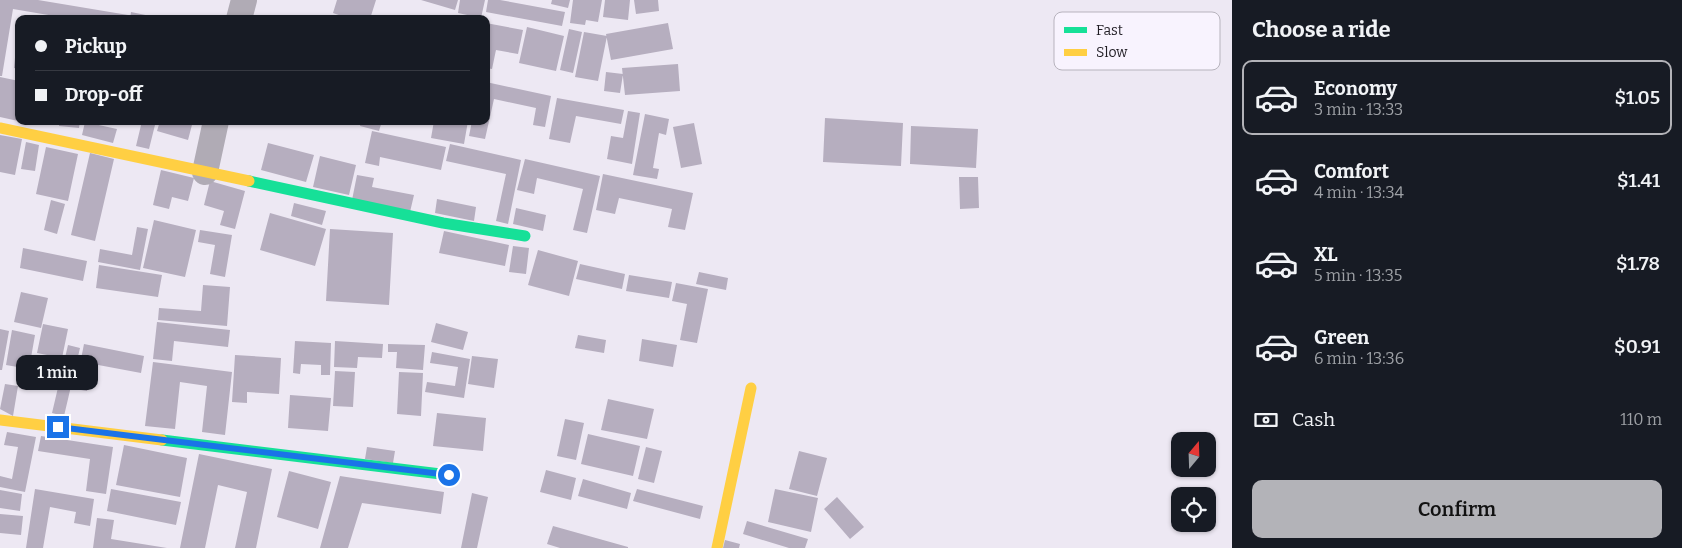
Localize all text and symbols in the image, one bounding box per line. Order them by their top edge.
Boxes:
legend [1054,12,1220,70]
text: Choose a ride [1252,16,1391,43]
text: Fast [1096,22,1123,39]
text: Pickup [65,35,127,58]
text: Slow [1096,44,1128,61]
icon: car [1254,75,1299,120]
text: Economy [1314,77,1397,100]
text: Drop-off [65,83,143,106]
text: $1.05 [1615,86,1660,109]
text: 3 min · 13:33 [1314,100,1403,119]
icon: car [1254,158,1299,203]
text: Comfort [1314,160,1389,183]
text: $1.41 [1617,169,1660,192]
text: 4 min · 13:34 [1314,183,1404,202]
icon: car [1254,241,1299,286]
text: XL [1314,243,1338,266]
text: $1.78 [1616,252,1660,275]
text: 5 min · 13:35 [1314,266,1402,285]
icon: car [1254,324,1299,369]
text: Green [1314,326,1369,349]
text: $0.91 [1614,335,1660,358]
text: 6 min · 13:36 [1314,349,1404,368]
callout: 1 min [17,354,99,390]
text: 1 min [37,363,77,382]
icon: cash [1252,406,1280,434]
text: Cash [1292,408,1335,431]
text: 110 m [1620,410,1662,429]
route end [47,416,69,438]
north arrow [1171,432,1216,478]
map controls [1171,432,1216,532]
route start [438,464,460,486]
button: Confirm [1252,480,1662,538]
button: locate [1171,487,1216,532]

